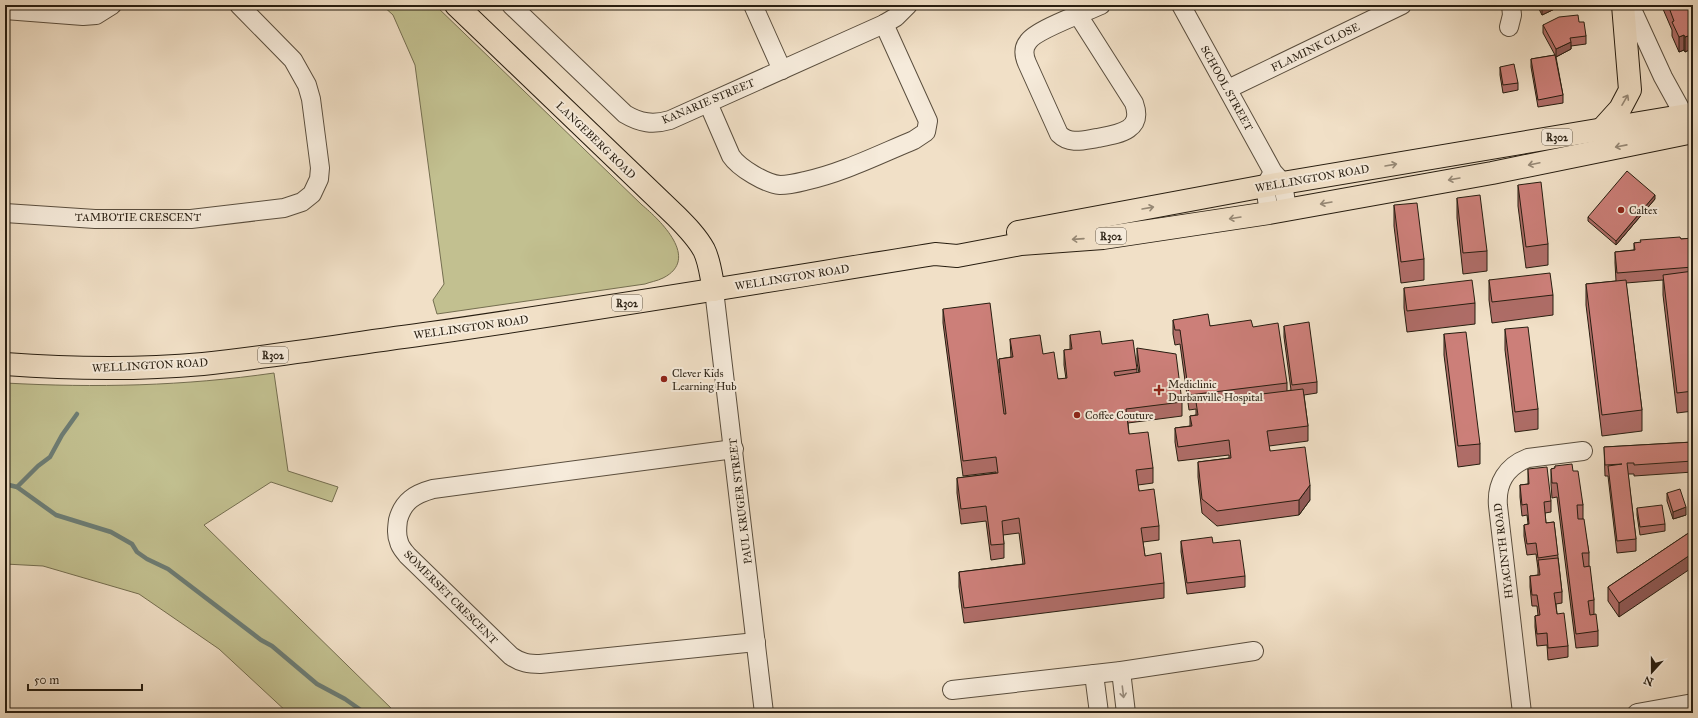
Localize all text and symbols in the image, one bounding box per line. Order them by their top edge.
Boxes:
street label: FLAMINK CLOSE [1269,20,1362,75]
street label: SCHOOL STREET [1198,43,1256,133]
street label: KANARIE STREET [660,76,757,127]
one-way arrow [1622,94,1630,106]
street label: LANGEBERG ROAD [553,99,638,182]
road number: R302 [1542,129,1572,145]
one-way arrow [1615,143,1628,151]
one-way arrow [1384,160,1397,168]
one-way arrow [1528,160,1541,168]
street label: WELLINGTON ROAD [1254,162,1371,195]
one-way arrow [1447,176,1460,184]
one-way arrow [1319,199,1332,207]
one-way arrow [1141,204,1154,212]
place label: Caltex [1629,204,1658,217]
marker: Caltex [1616,205,1626,215]
street label: TAMBOTIE CRESCENT [75,211,201,224]
one-way arrow [1229,214,1242,222]
road number: R302 [1096,228,1126,244]
one-way arrow [1072,236,1085,243]
street label: WELLINGTON ROAD [734,262,851,293]
road number: R302 [612,295,642,311]
street label: WELLINGTON ROAD [413,313,530,342]
road number: R302 [258,347,288,363]
street label: WELLINGTON ROAD [92,356,209,375]
place label: Clever Kids Learning Hub [672,367,737,393]
marker: Clever Kids Learning Hub [659,374,669,384]
place label: Mediclinic Durbanville Hospital [1168,378,1263,404]
marker: Mediclinic Durbanville Hospital [1153,384,1165,396]
place label: Coffee Couture [1085,409,1154,422]
marker: Coffee Couture [1072,410,1082,420]
street label: PAUL KRUGER STREET [726,437,755,565]
street label: HYACINTH ROAD [1491,502,1516,600]
street label: SOMERSET CRESCENT [401,548,501,647]
north arrow [1632,652,1672,692]
scale bar [28,666,142,692]
text: 50 m [34,673,59,687]
text: N [1641,673,1655,689]
one-way arrow [1119,685,1127,698]

